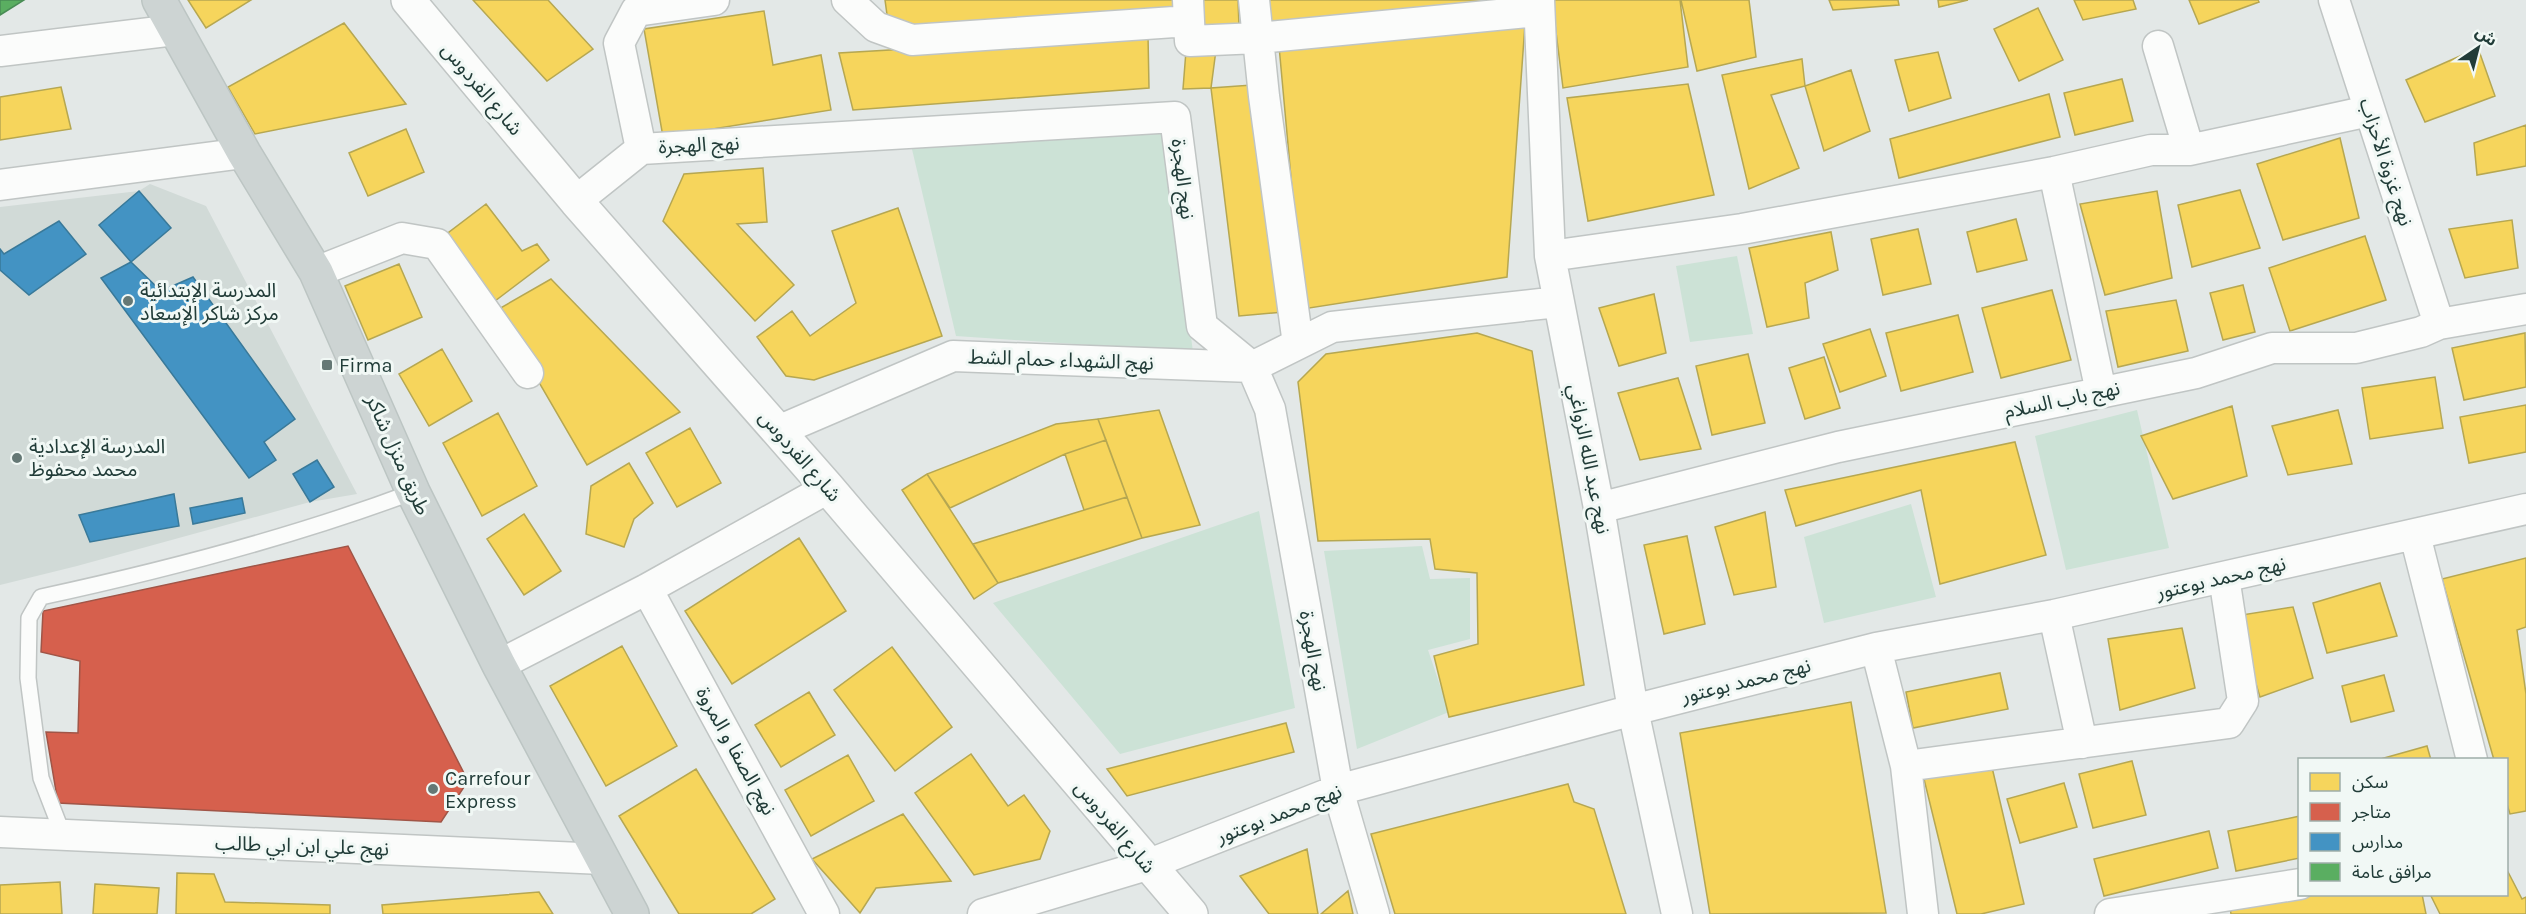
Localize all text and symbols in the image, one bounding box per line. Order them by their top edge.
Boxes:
north arrow [2448,18,2508,78]
text: ش [2472,22,2501,50]
street label: شارع الفردوس [434,38,527,142]
street label: نهج غزوة الأحزاب [2352,95,2418,230]
street label: نهج الهجرة [658,131,740,162]
street label: نهج الهجرة [1164,137,1199,221]
place label: المدرسة الإبتدائية مركز شاكر الإسعاد [140,279,279,326]
marker: المدرسة الإبتدائية مركز شاكر الإسعاد [121,294,135,308]
street label: نهج الشهداء حمام الشط [968,345,1154,378]
place label: Firma [339,354,392,377]
marker: Firma [320,358,334,372]
street label: نهج باب السلام [2002,377,2123,426]
street label: نهج عبد الله الزواغي [1560,382,1615,537]
street label: طريق منزل شاكر [360,390,435,519]
street label: شارع الفردوس [752,406,846,508]
place label: المدرسة الإعدادية محمد محفوظ [29,435,165,481]
marker: المدرسة الإعدادية محمد محفوظ [10,451,24,465]
street label: نهج محمد بوعتور [2153,552,2289,607]
street label: نهج الهجرة [1292,609,1331,694]
street label: نهج محمد بوعتور [1678,654,1814,711]
street label: نهج الصفا و المروة [689,683,781,820]
legend [2298,758,2508,896]
place label: Carrefour Express [445,767,531,813]
text: سكن [2352,771,2388,793]
street label: شارع الفردوس [1067,776,1160,880]
street label: نهج محمد بوعتور [1212,780,1346,852]
marker: Carrefour Express [426,782,440,796]
text: متاجر [2351,801,2391,823]
street label: نهج علي ابن ابي طالب [214,831,390,864]
text: مدارس [2352,831,2403,853]
text: مرافق عامة [2352,861,2432,883]

